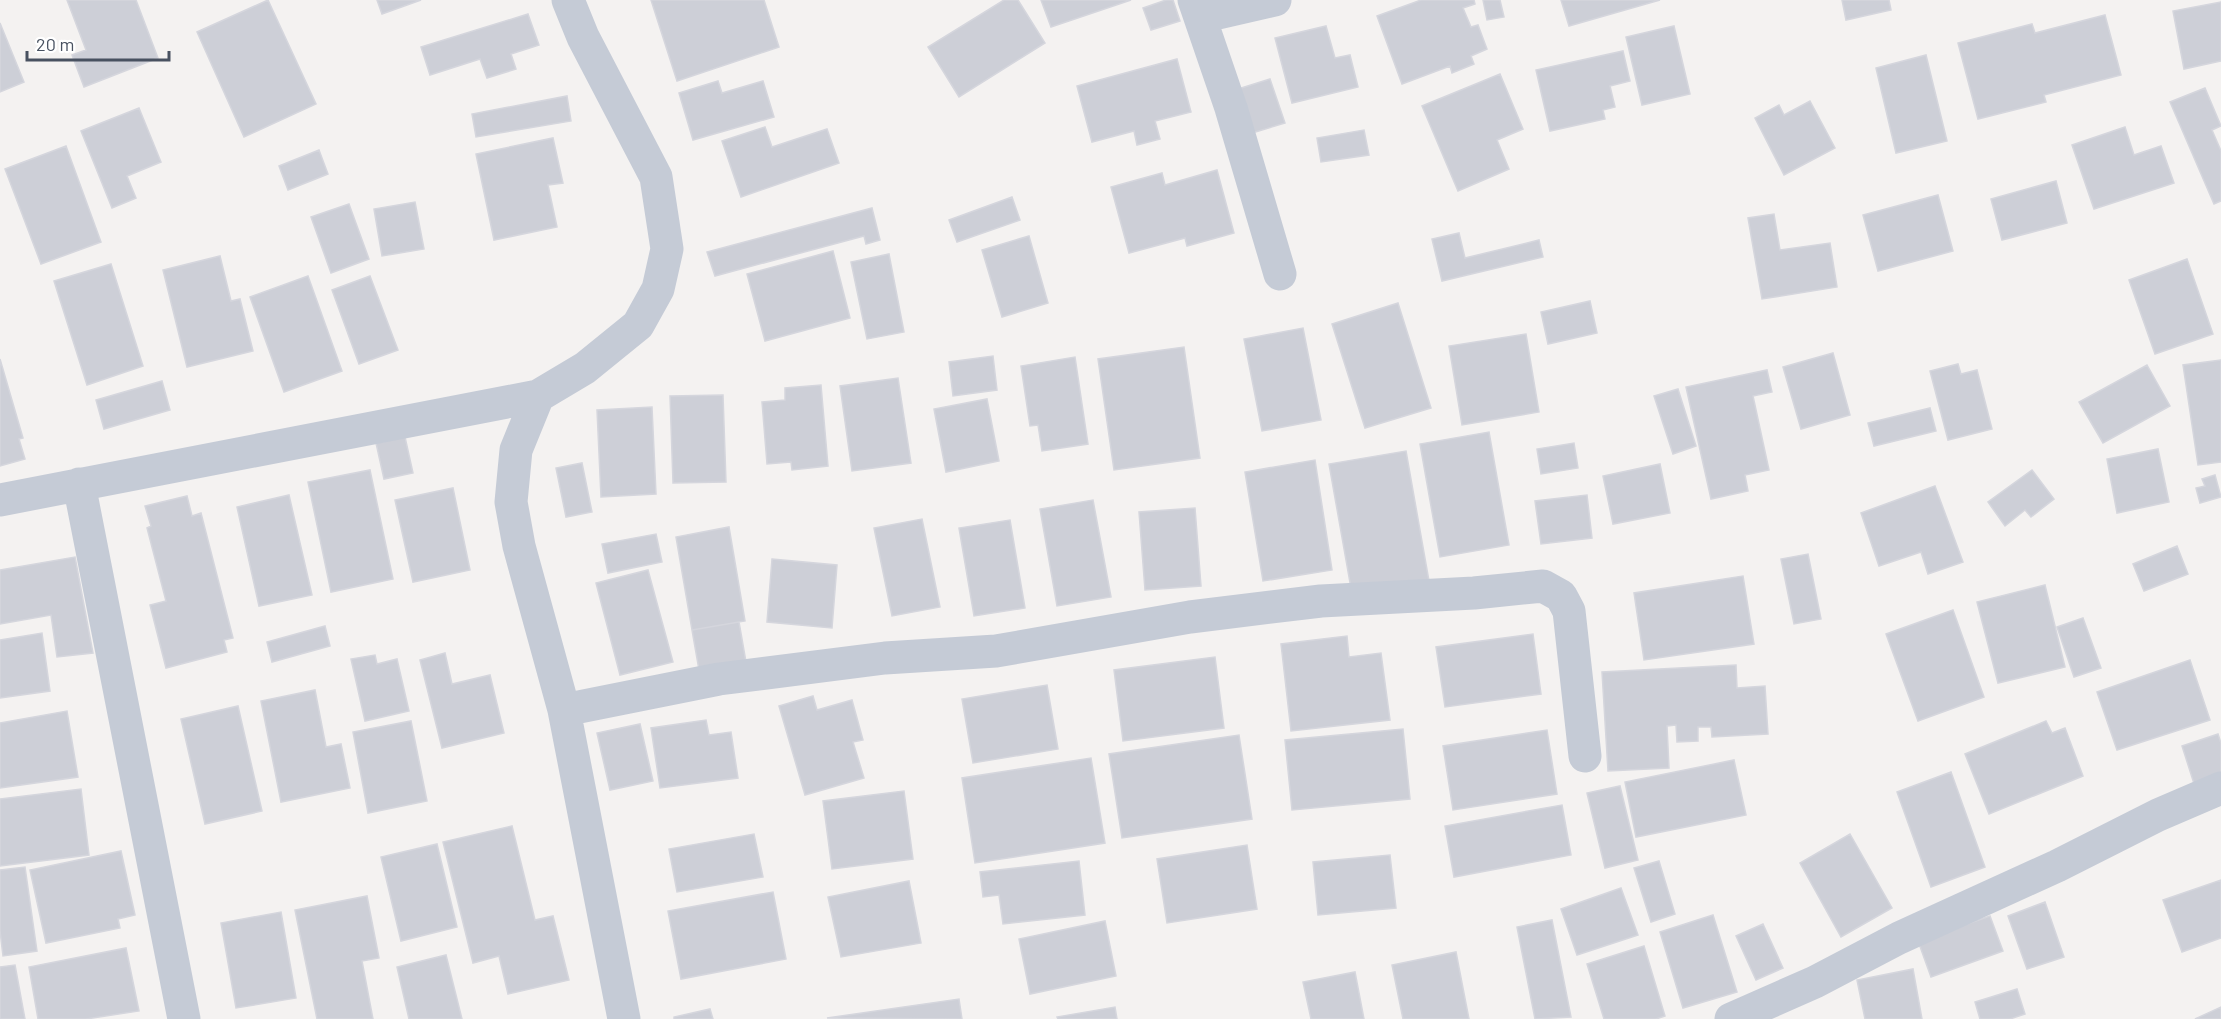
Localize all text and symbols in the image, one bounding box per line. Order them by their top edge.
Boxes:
scale bar [27,24,170,62]
text: 20 m [36,33,74,55]

